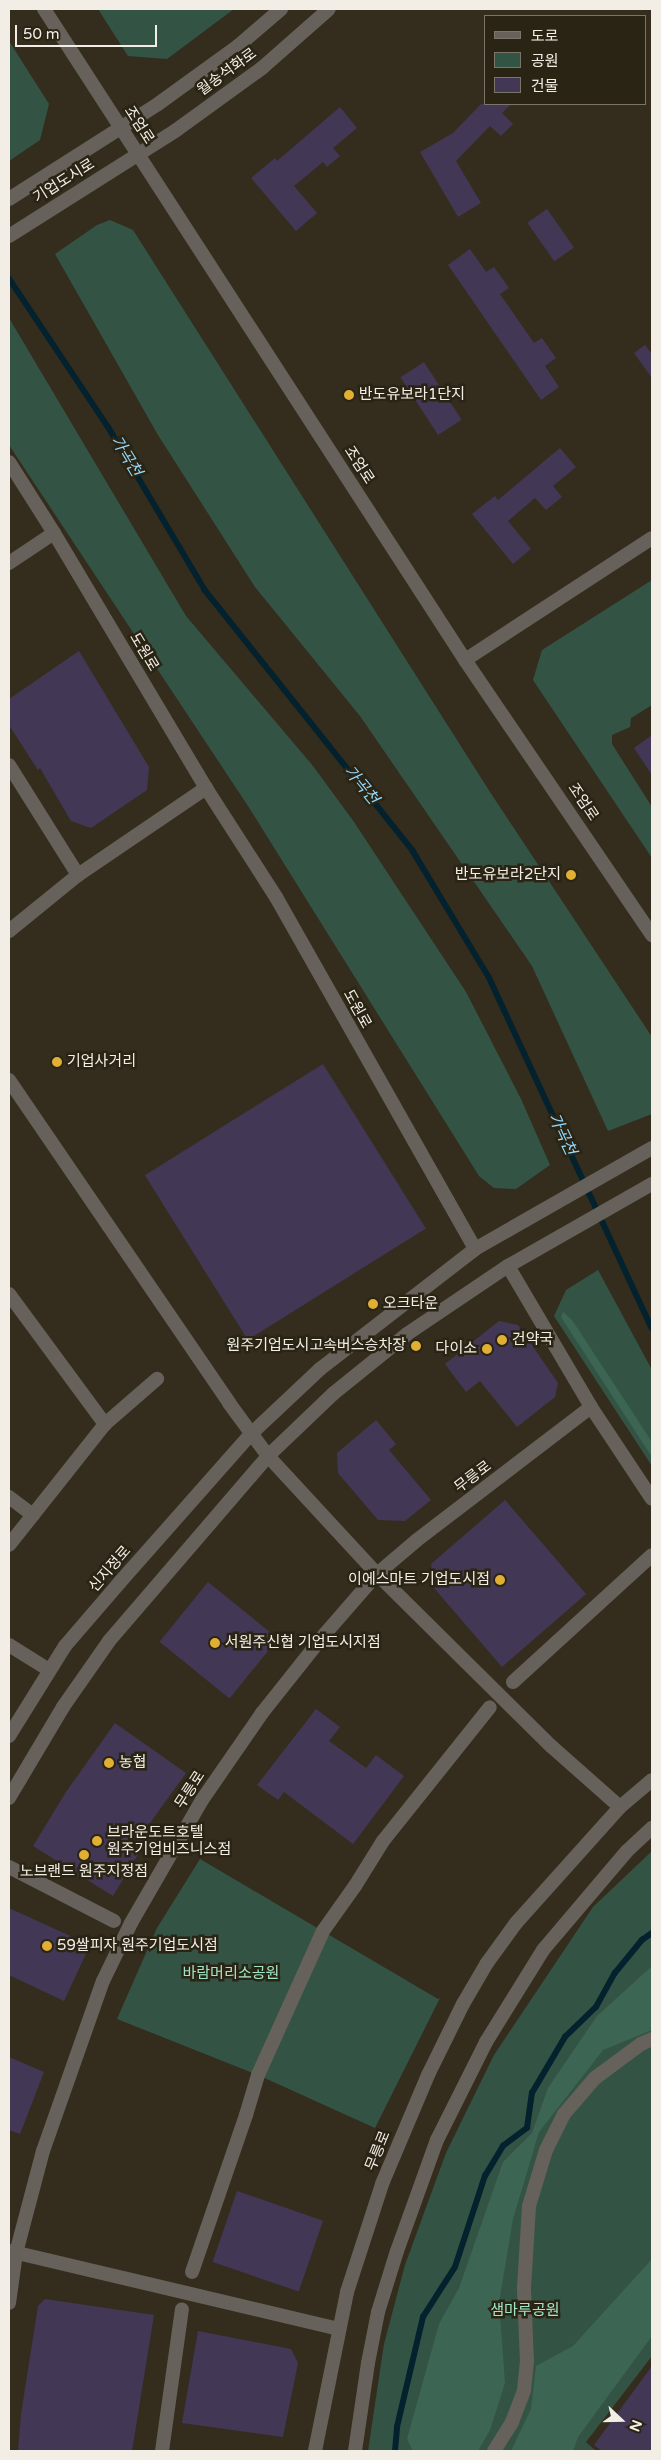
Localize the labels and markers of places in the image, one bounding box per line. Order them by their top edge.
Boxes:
place label: 반도유보라1단지 [359,386,465,404]
marker: 반도유보라1단지 [343,389,355,401]
place label: 반도유보라2단지 [455,866,561,884]
marker: 반도유보라2단지 [565,869,577,881]
place label: 기업사거리 [67,1053,136,1071]
marker: 기업사거리 [51,1056,63,1068]
place label: 오크타운 [383,1295,438,1313]
marker: 오크타운 [367,1298,379,1310]
place label: 건약국 [512,1331,553,1349]
marker: 건약국 [496,1334,508,1346]
place label: 원주기업도시고속버스승차장 [227,1337,406,1355]
marker: 원주기업도시고속버스승차장 [410,1340,422,1352]
place label: 다이소 [436,1340,477,1358]
marker: 다이소 [481,1343,493,1355]
place label: 이에스마트 기업도시점 [348,1571,490,1589]
marker: 이에스마트 기업도시점 [494,1574,506,1586]
place label: 서원주신협 기업도시지점 [225,1634,381,1652]
marker: 서원주신협 기업도시지점 [209,1637,221,1649]
place label: 농협 [119,1754,147,1772]
marker: 농협 [103,1757,115,1769]
place label: 브라운도트호텔 원주기업비즈니스점 [107,1823,231,1858]
marker: 브라운도트호텔 원주기업비즈니스점 [91,1835,103,1847]
marker: 노브랜드 원주지정점 [78,1849,90,1861]
place label: 노브랜드 원주지정점 [20,1863,148,1881]
place label: 59쌀피자 원주기업도시점 [57,1937,218,1955]
marker: 59쌀피자 원주기업도시점 [41,1940,53,1952]

